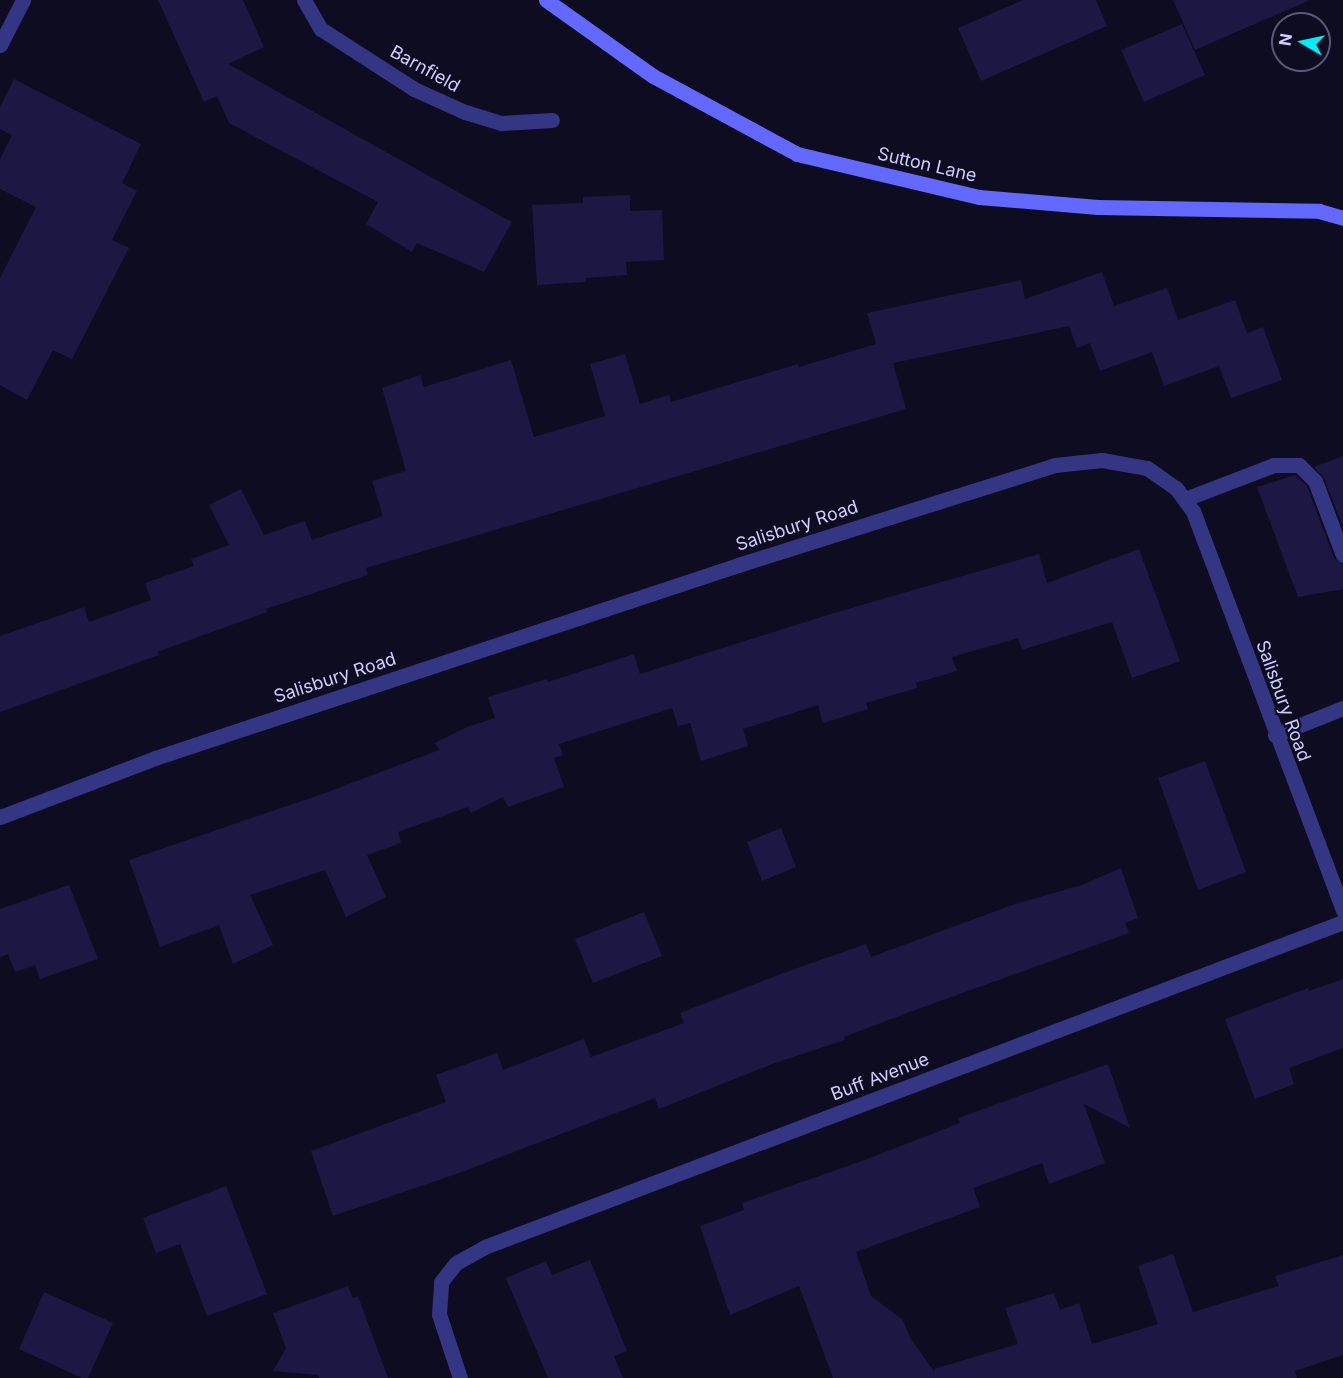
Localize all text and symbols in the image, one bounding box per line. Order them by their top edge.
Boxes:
north arrow [1271,12,1331,72]
text: N [1274,32,1296,47]
street label: Barnfield [386,41,464,97]
street label: Sutton Lane [875,143,979,187]
street label: Salisbury Road [733,496,861,556]
street label: Salisbury Road [1251,638,1315,764]
street label: Salisbury Road [271,648,399,708]
street label: Buff Avenue [828,1048,932,1106]

